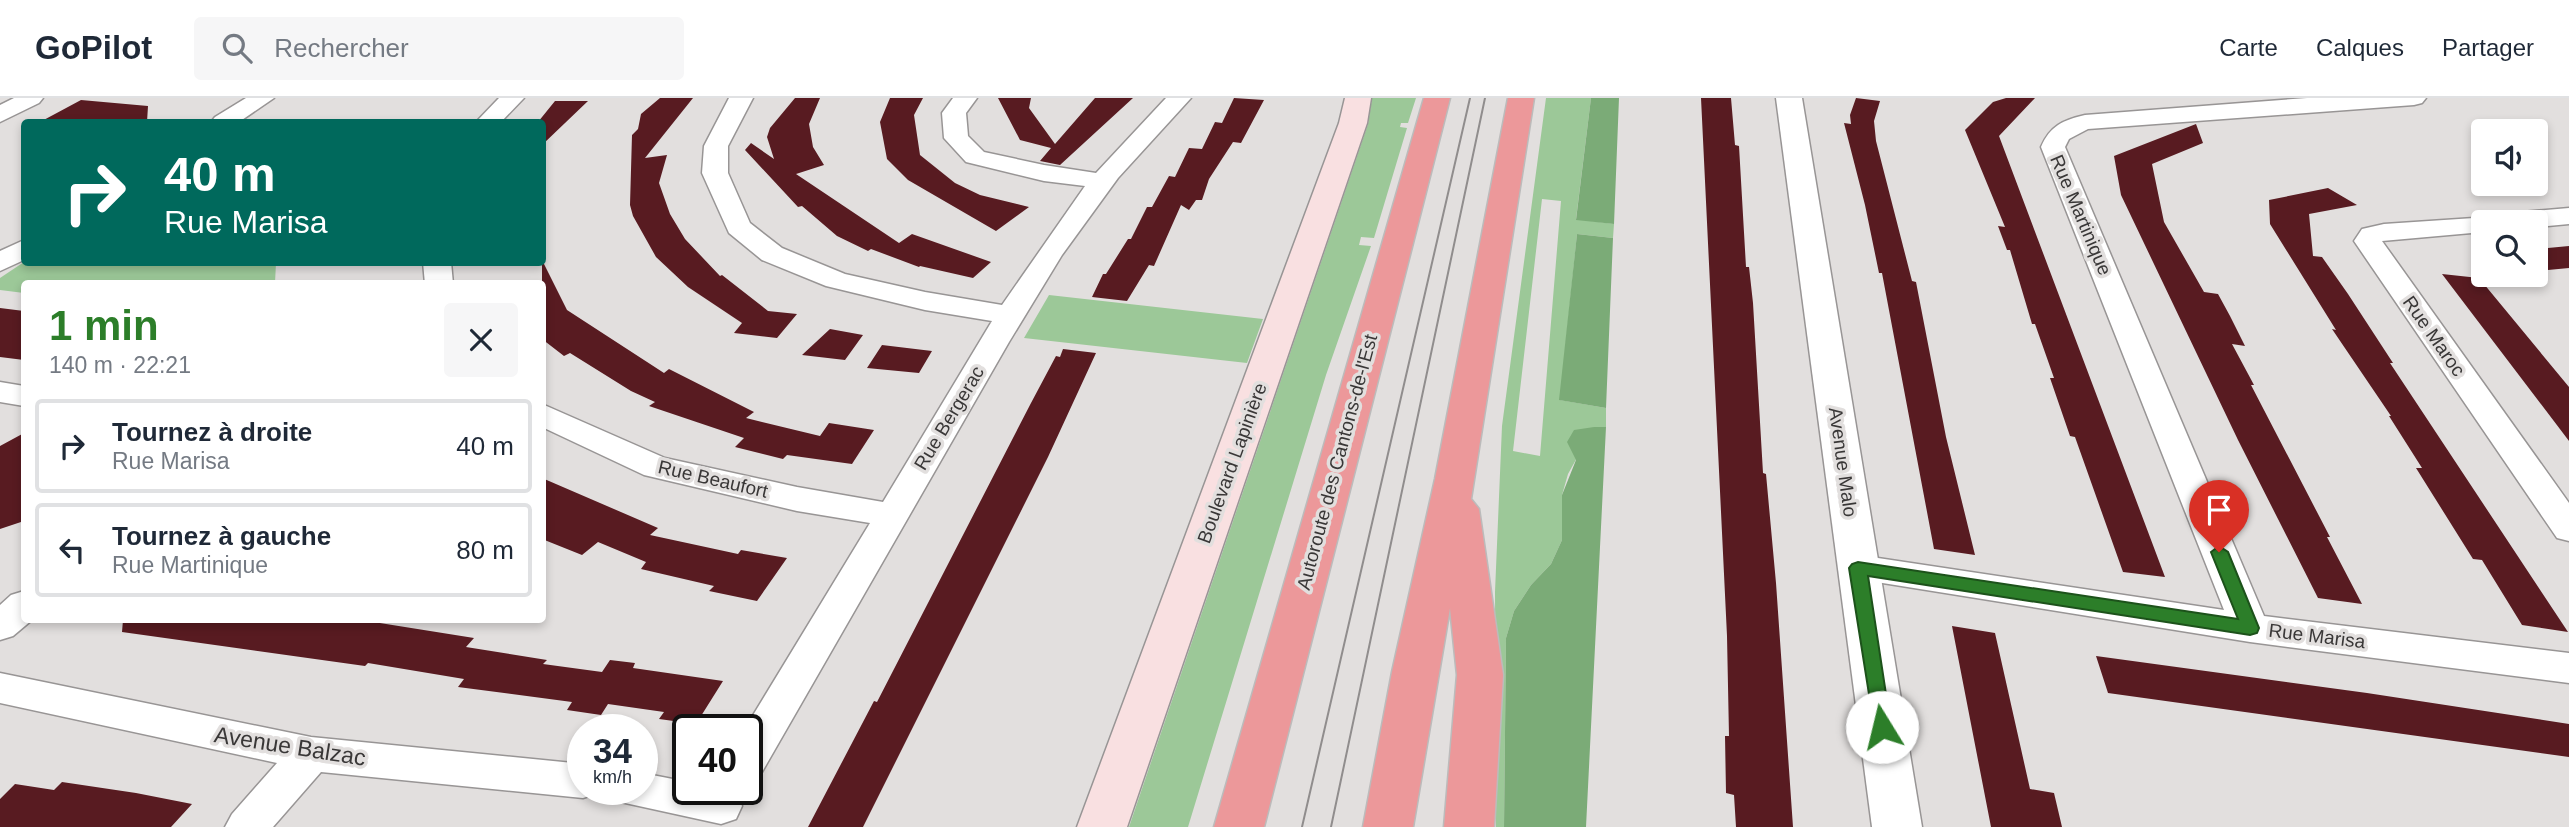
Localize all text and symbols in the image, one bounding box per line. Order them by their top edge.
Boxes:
search box [194,17,684,80]
text: GoPilot [35,29,152,66]
icon: search [218,29,256,67]
text: Rechercher [274,33,409,63]
text: Carte [2219,34,2278,61]
text: Calques [2316,34,2404,61]
text: Partager [2442,34,2534,61]
map controls [2471,119,2548,287]
button: sound [2471,119,2548,196]
icon: right [49,147,140,238]
text: 40 m [164,147,276,201]
street label: Rue Martinique [2046,152,2116,278]
text: Rue Marisa [164,204,328,240]
button: search [2471,210,2548,287]
street label: Rue Maroc [2399,292,2469,380]
text: 1 min [49,302,159,349]
button: close [444,303,518,377]
street label: Autoroute des Cantons-de-l'Est [1293,331,1381,592]
text: 140 m · 22:21 [49,352,191,378]
street label: Rue Bergerac [910,362,988,474]
street label: Boulevard Lapinière [1193,380,1271,546]
street label: Avenue Malo [1825,406,1861,518]
text: Tournez à droite [112,417,312,447]
icon: right [53,427,91,465]
text: 40 m [456,431,514,461]
text: Rue Marisa [112,448,230,474]
street label: Rue Beaufort [656,456,771,502]
pin [2189,480,2249,552]
icon: arrive [2200,491,2238,529]
text: Tournez à gauche [112,521,331,551]
icon: left [53,531,91,569]
text: 80 m [456,535,514,565]
text: Rue Martinique [112,552,268,578]
street label: Rue Marisa [2268,620,2367,652]
position arrow [1845,690,1919,764]
speed limit sign: 40 [672,714,763,805]
street label: Avenue Balzac [212,721,368,771]
text: 34 [593,731,632,770]
text: km/h [593,767,632,787]

